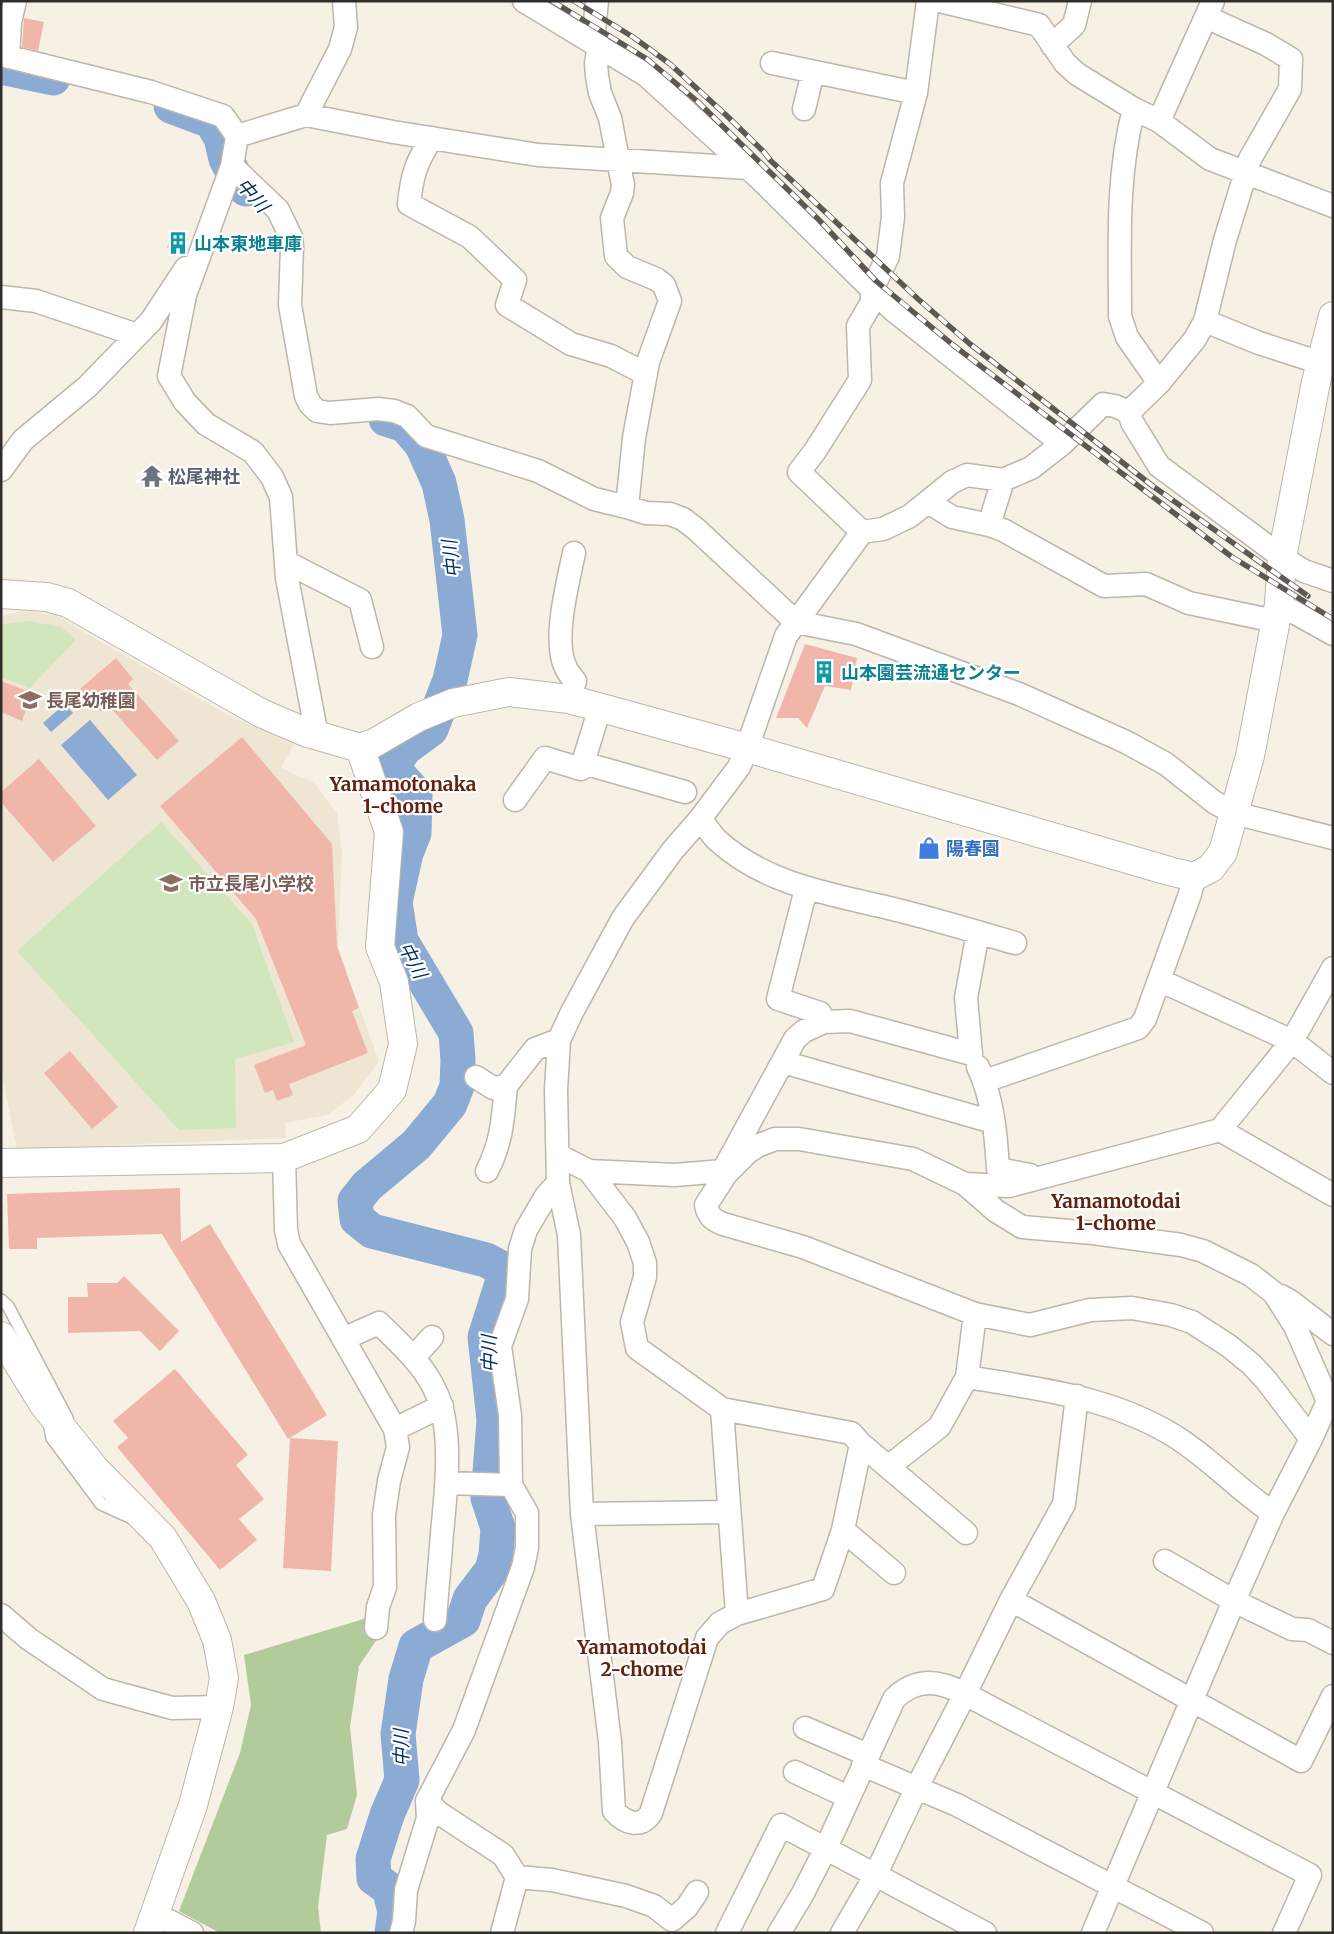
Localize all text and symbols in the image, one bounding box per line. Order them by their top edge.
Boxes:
water label: 中川 [231,173,276,219]
building icon: 山本東地車庫 [165,230,191,256]
place label: 山本東地車庫 [194,232,302,255]
temple icon: 松尾神社 [139,463,165,489]
place label: 松尾神社 [168,465,240,488]
water label: 中川 [437,537,465,579]
building icon: 山本園芸流通センター [811,659,837,685]
place label: 山本園芸流通センター [841,661,1021,684]
school or university icon: 長尾幼稚園 [17,687,43,713]
place label: 長尾幼稚園 [46,689,136,712]
district label: Yamamotonaka 1-chome [329,772,477,818]
shop icon: 陽春園 [916,835,942,861]
place label: 陽春園 [946,837,1000,860]
school or university icon: 市立長尾小学校 [158,870,184,896]
place label: 市立長尾小学校 [188,872,314,895]
water label: 中川 [393,938,433,984]
district label: Yamamotodai 1-chome [1050,1189,1181,1235]
water label: 中川 [477,1333,501,1373]
district label: Yamamotodai 2-chome [576,1635,707,1681]
water label: 中川 [389,1727,413,1767]

